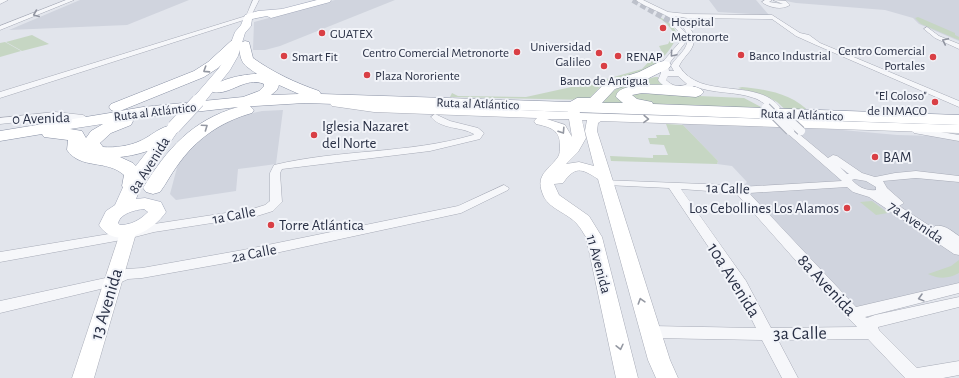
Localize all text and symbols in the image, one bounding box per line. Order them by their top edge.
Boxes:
one-way arrow [32,9,40,17]
place label: Hospital Metronorte [671,16,729,44]
marker: Hospital Metronorte [658,23,668,33]
marker: GUATEX [317,28,327,38]
place label: GUATEX [330,28,373,41]
one-way arrow [941,38,949,46]
place label: Universidad Galileo [530,41,591,69]
place label: Centro Comercial Portales [838,45,925,73]
place label: Centro Comercial Metronorte [362,47,509,60]
marker: Centro Comercial Metronorte [512,47,522,57]
marker: Universidad Galileo [594,48,604,58]
one-way arrow [671,49,678,57]
marker: Banco Industrial [736,50,746,60]
place label: Banco Industrial [749,50,831,63]
marker: Smart Fit [279,51,289,61]
place label: Smart Fit [292,51,338,64]
marker: RENAP [613,51,623,61]
place label: RENAP [626,51,663,64]
marker: Centro Comercial Portales [928,52,938,62]
marker: Banco de Antigua [599,61,609,71]
one-way arrow [203,65,210,73]
marker: Plaza Nororiente [362,70,372,80]
place label: Plaza Nororiente [375,70,460,83]
place label: Banco de Antigua [560,75,648,88]
place label: "El Coloso" de INMACO [867,90,927,118]
street label: Ruta al Atlántico [436,97,520,112]
marker: "El Coloso" de INMACO [930,97,940,107]
street label: Ruta al Atlántico [113,101,197,124]
street label: Ruta al Atlántico [760,108,844,123]
street label: 0 Avenida [12,110,70,127]
one-way arrow [643,115,649,123]
place label: Iglesia Nazaret del Norte [322,119,409,151]
one-way arrow [200,125,207,132]
one-way arrow [557,127,565,134]
marker: Iglesia Nazaret del Norte [309,130,319,140]
street label: 8a Avenida [126,134,173,196]
place label: BAM [883,150,912,165]
marker: BAM [870,152,880,162]
street label: 1a Calle [706,180,750,197]
street label: 7a Avenida [885,199,946,246]
place label: Los Cebollines Los Alamos [689,201,839,216]
marker: Los Cebollines Los Alamos [842,203,852,213]
street label: 1a Calle [211,204,257,227]
place label: Torre Atlántica [279,218,364,233]
marker: Torre Atlántica [266,220,276,230]
street label: 11 Avenida [583,233,614,295]
street label: 10a Avenida [703,240,763,321]
street label: 2a Calle [230,242,278,265]
street label: 8a Avenida [793,251,859,320]
street label: 13 Avenida [88,266,126,342]
one-way arrow [918,293,925,302]
one-way arrow [637,298,646,305]
street label: 3a Calle [773,325,827,343]
one-way arrow [615,344,623,350]

